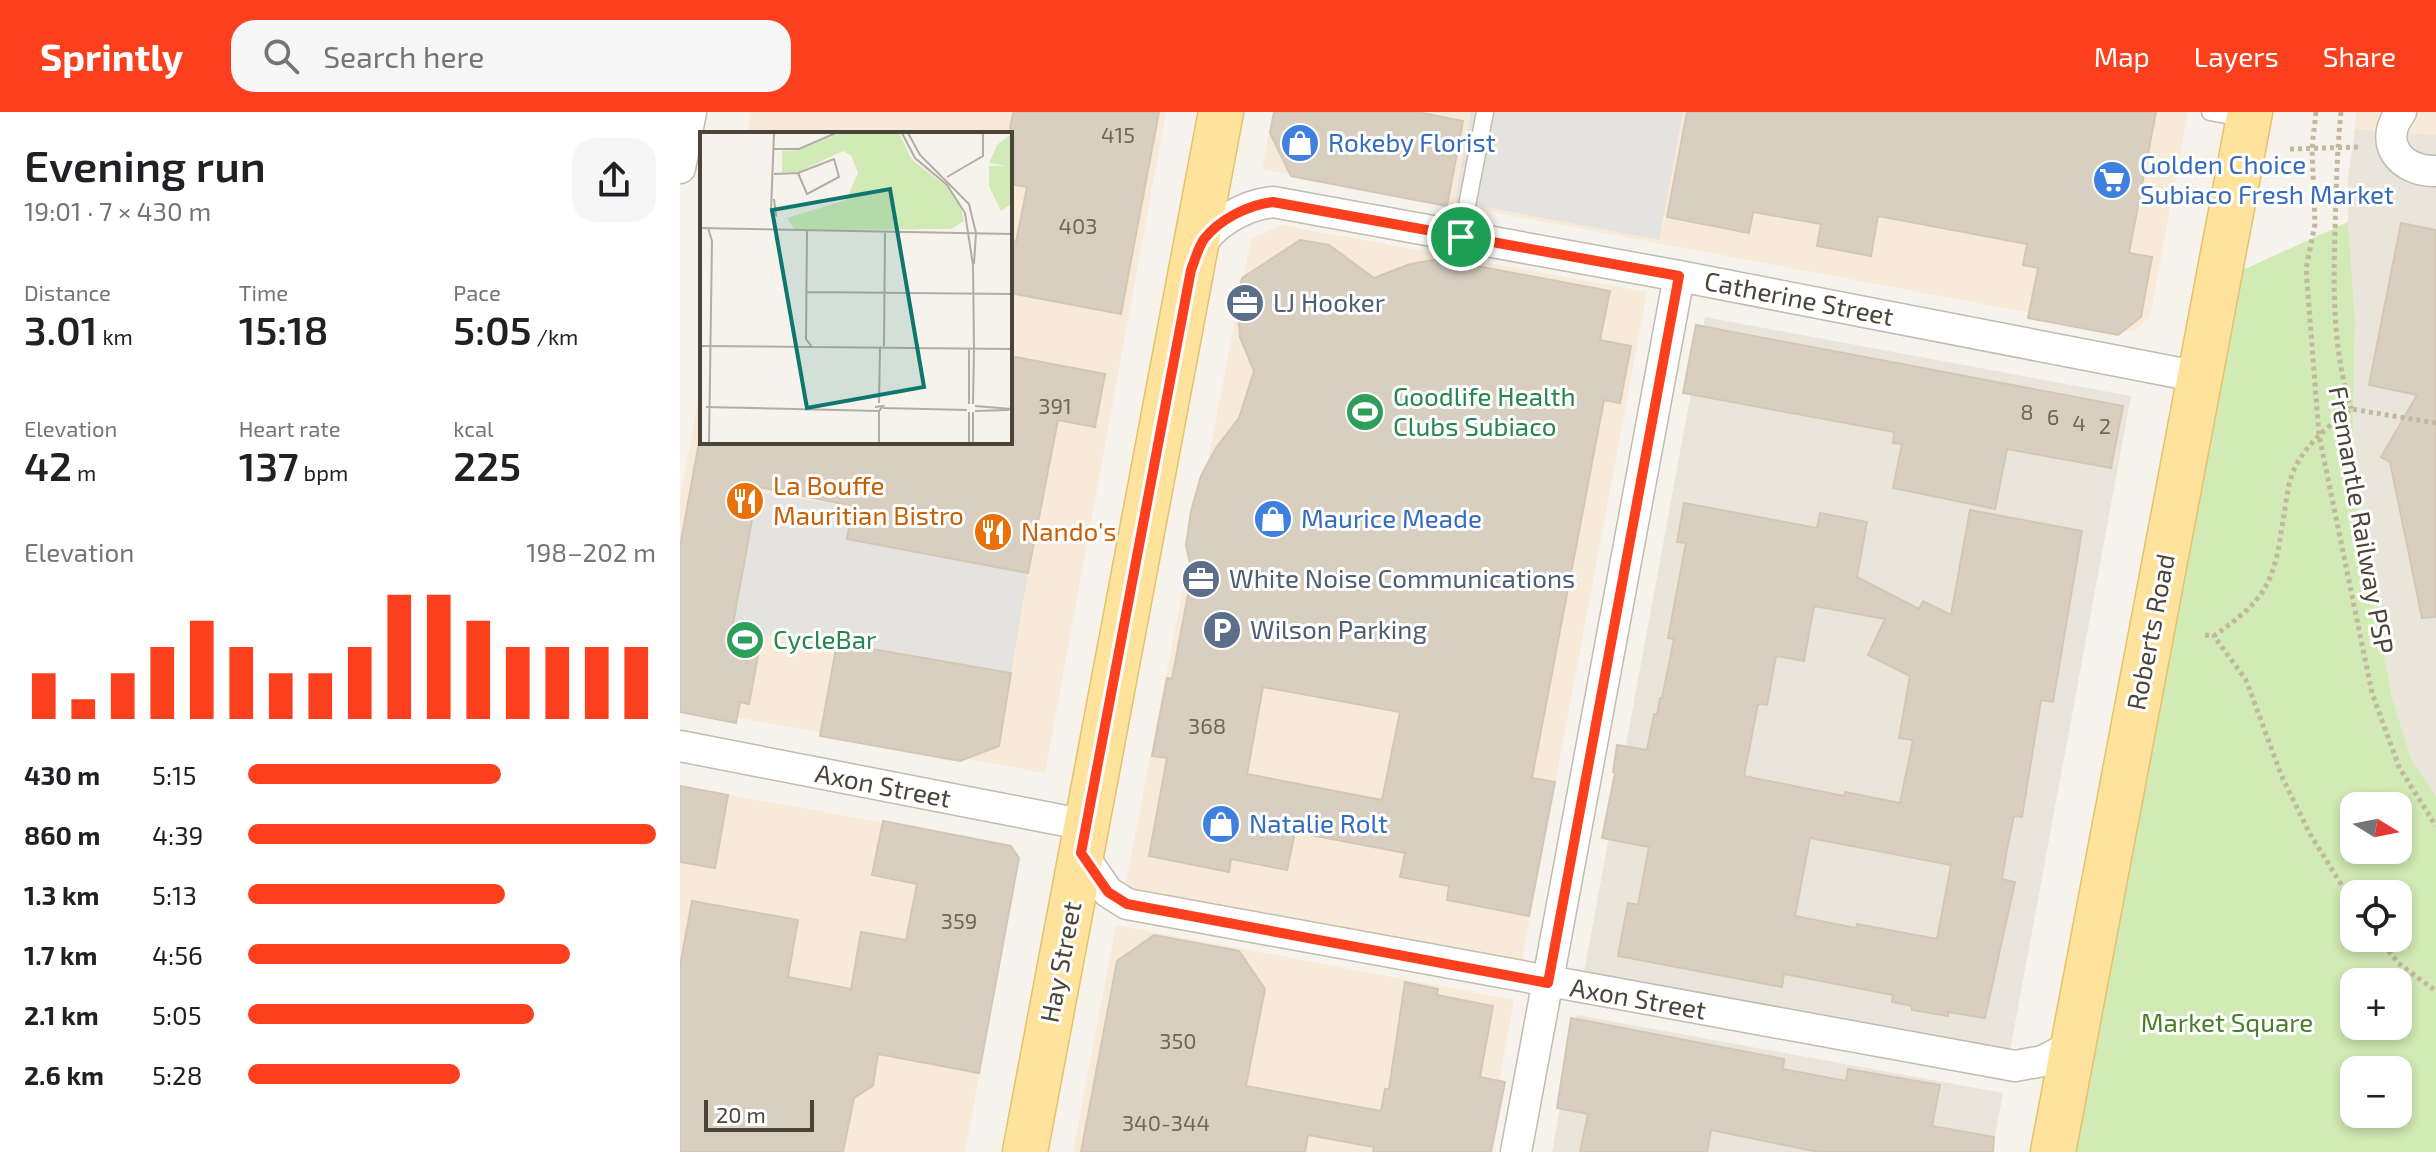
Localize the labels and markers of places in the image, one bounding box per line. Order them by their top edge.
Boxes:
shop icon: Rokeby Florist [1279,122,1321,164]
place label: Rokeby Florist [1328,126,1496,157]
place label: Golden Choice Subiaco Fresh Market [2140,148,2394,209]
supermarket icon: Golden Choice Subiaco Fresh Market [2091,159,2133,201]
pin [1427,203,1495,271]
office icon: LJ Hooker [1224,282,1266,324]
place label: LJ Hooker [1273,286,1385,317]
place label: Goodlife Health Clubs Subiaco [1393,380,1576,441]
sports icon: Goodlife Health Clubs Subiaco [1344,391,1386,433]
place label: La Bouffe Mauritian Bistro [773,469,964,530]
restaurant icon: La Bouffe Mauritian Bistro [724,480,766,522]
shop icon: Maurice Meade [1252,498,1294,540]
place label: Maurice Meade [1301,502,1482,533]
restaurant icon: Nando's [972,511,1014,553]
place label: Nando's [1021,515,1117,546]
office icon: White Noise Communications [1180,558,1222,600]
place label: White Noise Communications [1229,562,1575,593]
parking icon: Wilson Parking [1201,609,1243,651]
place label: Wilson Parking [1250,613,1427,644]
sports icon: CycleBar [724,619,766,661]
place label: CycleBar [773,623,876,654]
shop icon: Natalie Rolt [1200,803,1242,845]
place label: Natalie Rolt [1249,807,1388,838]

